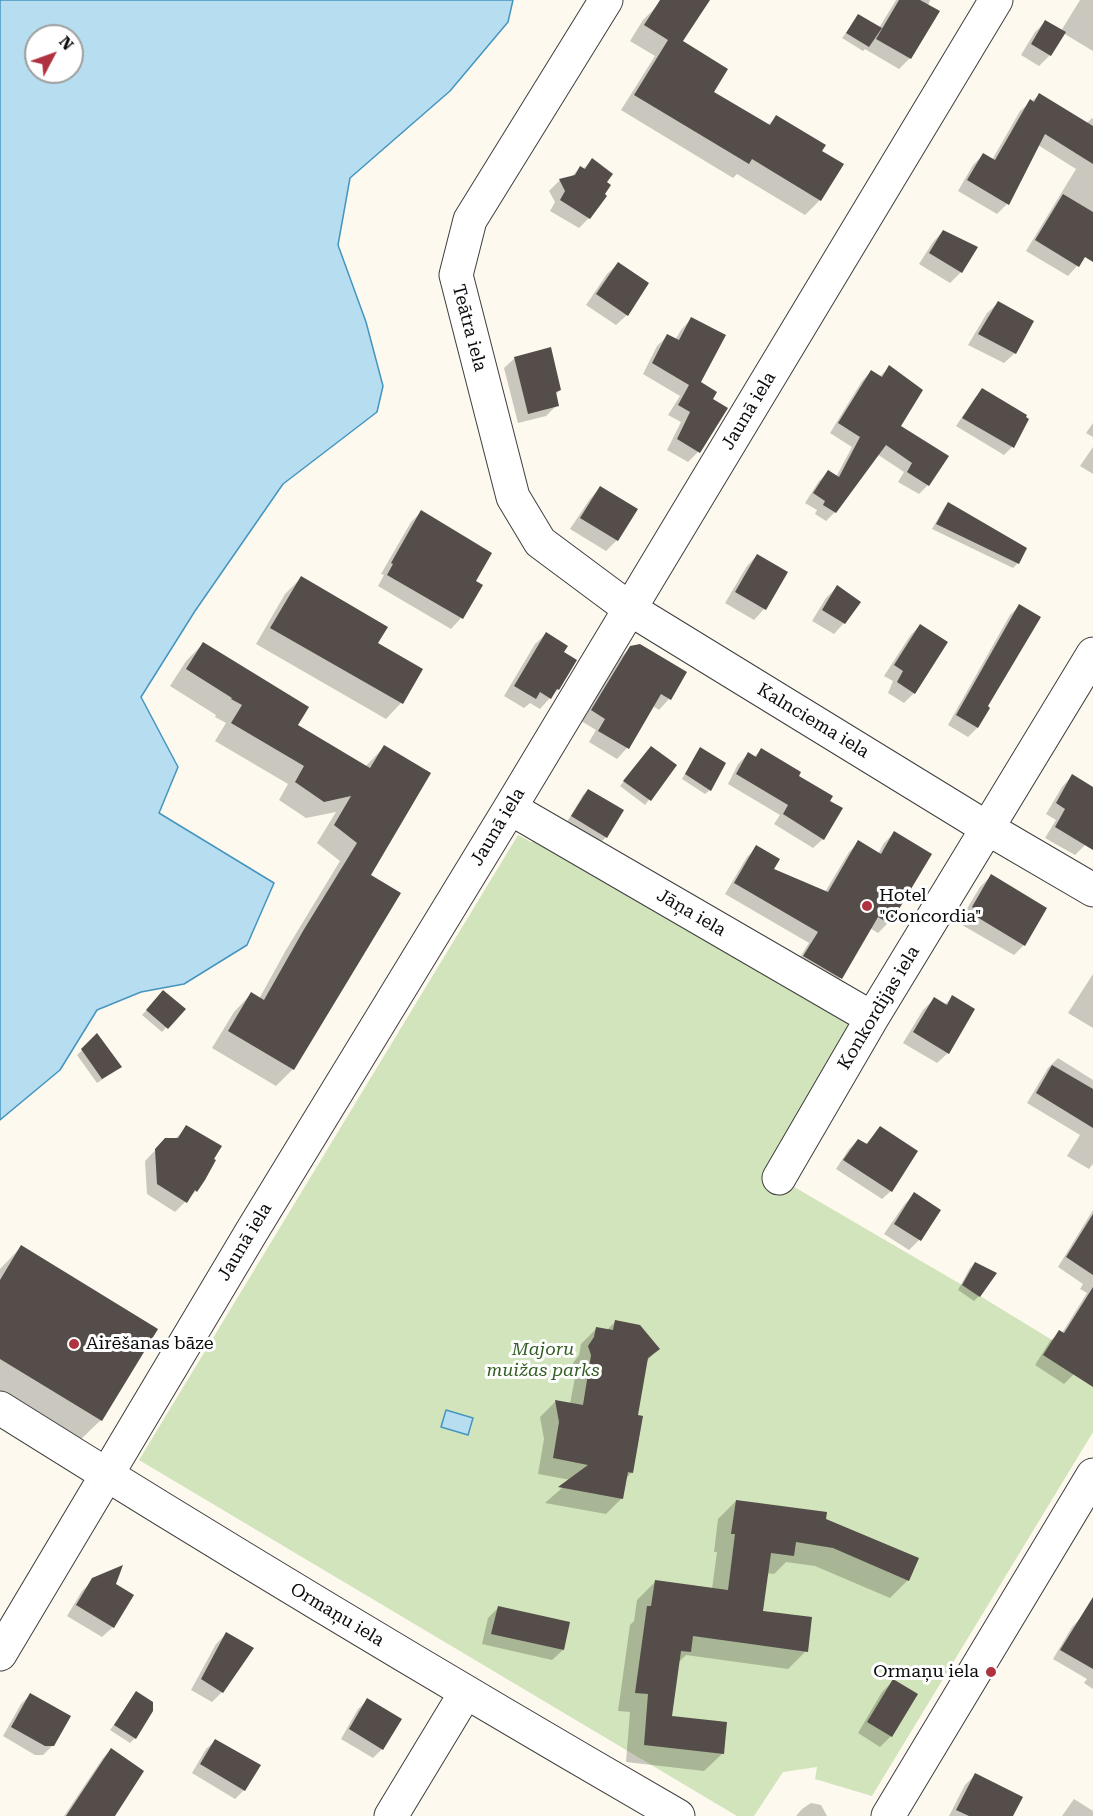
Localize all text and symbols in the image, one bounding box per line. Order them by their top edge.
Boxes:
north arrow [24,24,84,84]
text: N [55,32,78,54]
street label: Teātra iela [447,282,491,374]
street label: Jaunā iela [717,368,781,454]
street label: Kalnciema iela [753,679,873,763]
street label: Jaunā iela [466,784,530,870]
street label: Jāņa iela [653,885,729,941]
place label: Hotel "Concordia" [879,885,982,928]
marker: Hotel "Concordia" [860,899,874,913]
street label: Konkordijas iela [834,942,924,1074]
street label: Jaunā iela [213,1199,277,1285]
place label: Airēšanas bāze [86,1333,214,1355]
marker: Airēšanas bāze [67,1337,81,1351]
park label: Majoru muižas parks [486,1339,600,1382]
street label: Ormaņu iela [286,1578,388,1652]
place label: Ormaņu iela [873,1661,979,1683]
marker: Ormaņu iela [984,1665,998,1679]

